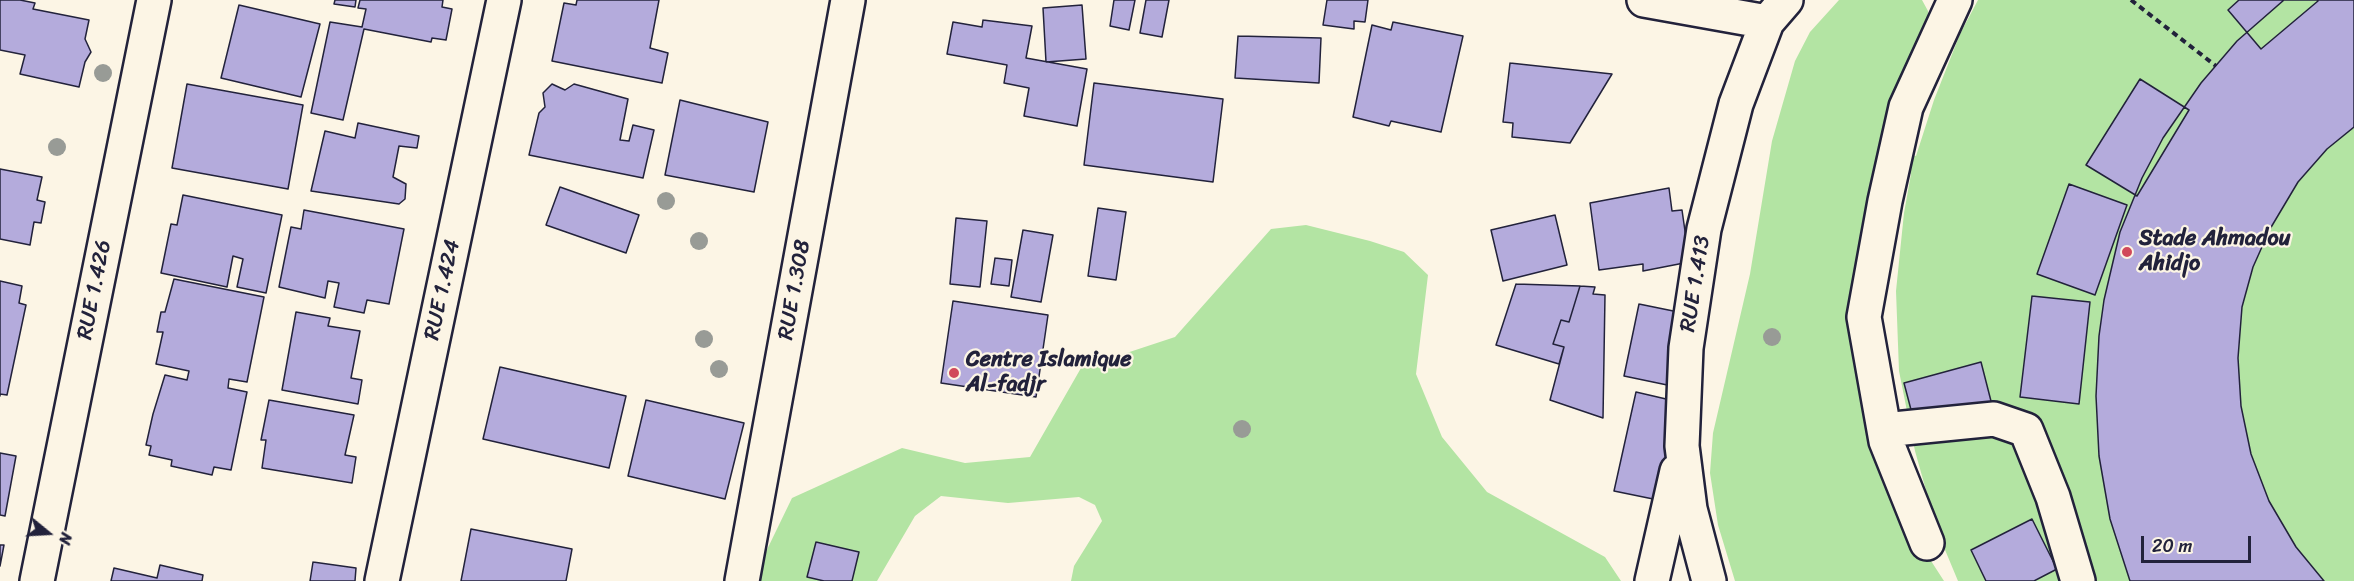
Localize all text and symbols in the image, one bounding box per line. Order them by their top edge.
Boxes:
place label: Stade Ahmadou Ahidjo [2139,226,2291,278]
street label: RUE 1.413 [1675,234,1717,334]
street label: RUE 1.424 [419,237,467,343]
street label: RUE 1.426 [72,238,118,342]
street label: RUE 1.308 [773,238,817,342]
marker: Stade Ahmadou Ahidjo [2120,245,2134,259]
place label: Centre Islamique Al-fadjr [966,347,1131,398]
marker: Centre Islamique Al-fadjr [947,366,961,380]
north arrow [18,503,78,563]
scale bar [2144,524,2254,562]
text: N [50,529,81,548]
text: 20 m [2152,530,2192,562]

